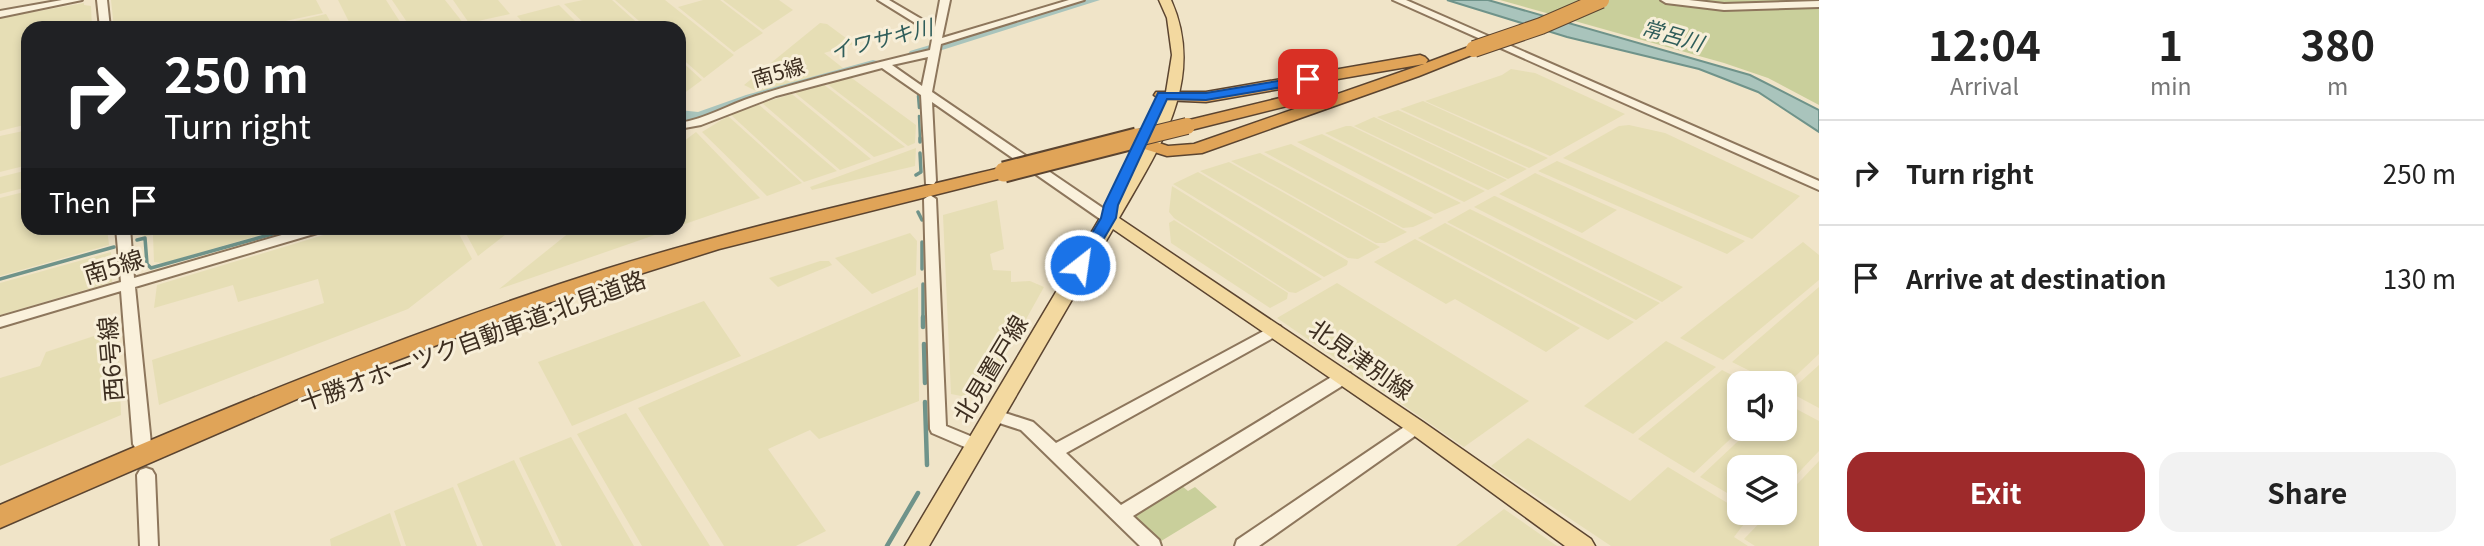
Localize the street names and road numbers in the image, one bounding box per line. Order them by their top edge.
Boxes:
street label: 南5線 [748,49,808,93]
street label: 南5線 [79,239,147,291]
street label: 十勝オホーツク自動車道;北見道路 [294,260,650,418]
street label: 北見置戸線 [943,308,1035,428]
street label: 北見津別線 [1303,309,1421,407]
street label: 西6号線 [88,315,130,403]

